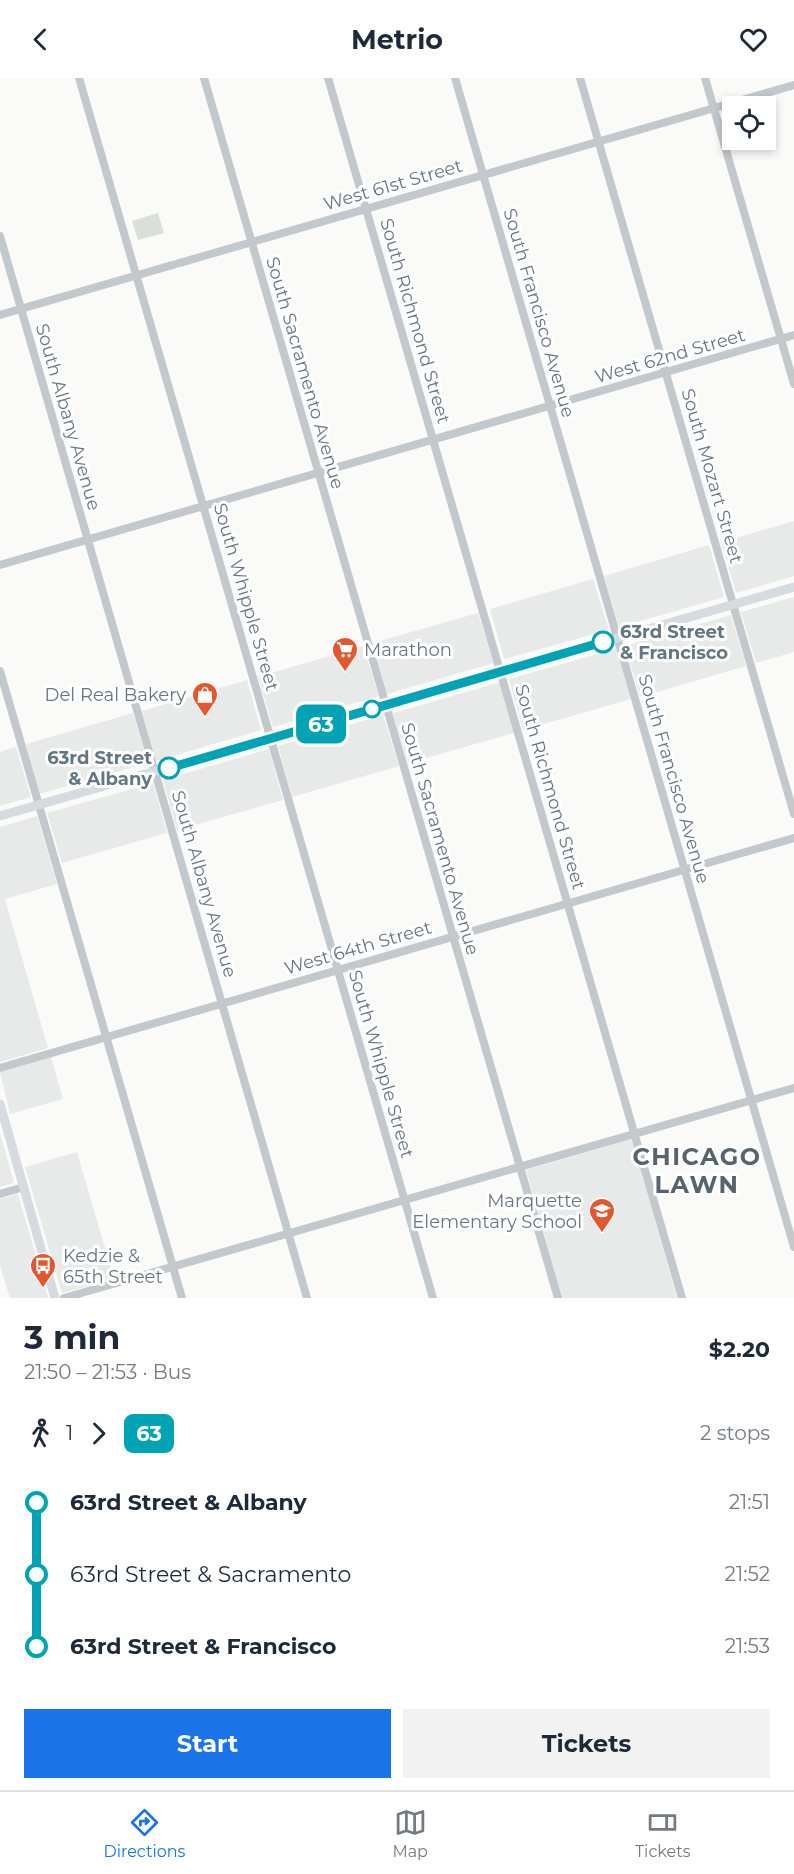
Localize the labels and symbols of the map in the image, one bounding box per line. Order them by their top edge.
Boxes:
street label: West 61st Street [321,155,465,215]
street label: South Francisco Avenue [499,206,579,420]
street label: South Richmond Street [375,216,455,426]
street label: South Sacramento Avenue [261,254,349,492]
street label: South Albany Avenue [31,321,105,513]
street label: West 62nd Street [592,324,748,388]
street label: South Mozart Street [677,386,747,566]
street label: South Whipple Street [209,500,283,694]
place label: 63rd Street & Francisco [620,621,728,664]
marker: 63rd Street & Francisco [592,631,614,653]
supermarket icon: Marathon [330,635,360,673]
place label: Marathon [364,639,452,661]
street label: South Francisco Avenue [634,672,714,886]
shop icon: Del Real Bakery [190,680,220,718]
street label: South Richmond Street [510,682,590,892]
place label: Del Real Bakery [45,684,186,706]
unlabelled marker [363,700,381,718]
line badge: 63 [294,704,348,744]
street label: South Sacramento Avenue [396,720,484,958]
place label: 63rd Street & Albany [47,747,152,790]
marker: 63rd Street & Albany [158,757,180,779]
street label: South Albany Avenue [167,788,241,980]
street label: West 64th Street [282,916,434,980]
street label: South Whipple Street [344,967,418,1161]
district label: CHICAGO LAWN [632,1142,762,1199]
place label: Marquette Elementary School [412,1190,582,1233]
school or university icon: Marquette Elementary School [587,1196,617,1234]
place label: Kedzie & 65th Street [63,1245,163,1288]
bus stop icon: Kedzie & 65th Street [28,1251,58,1289]

